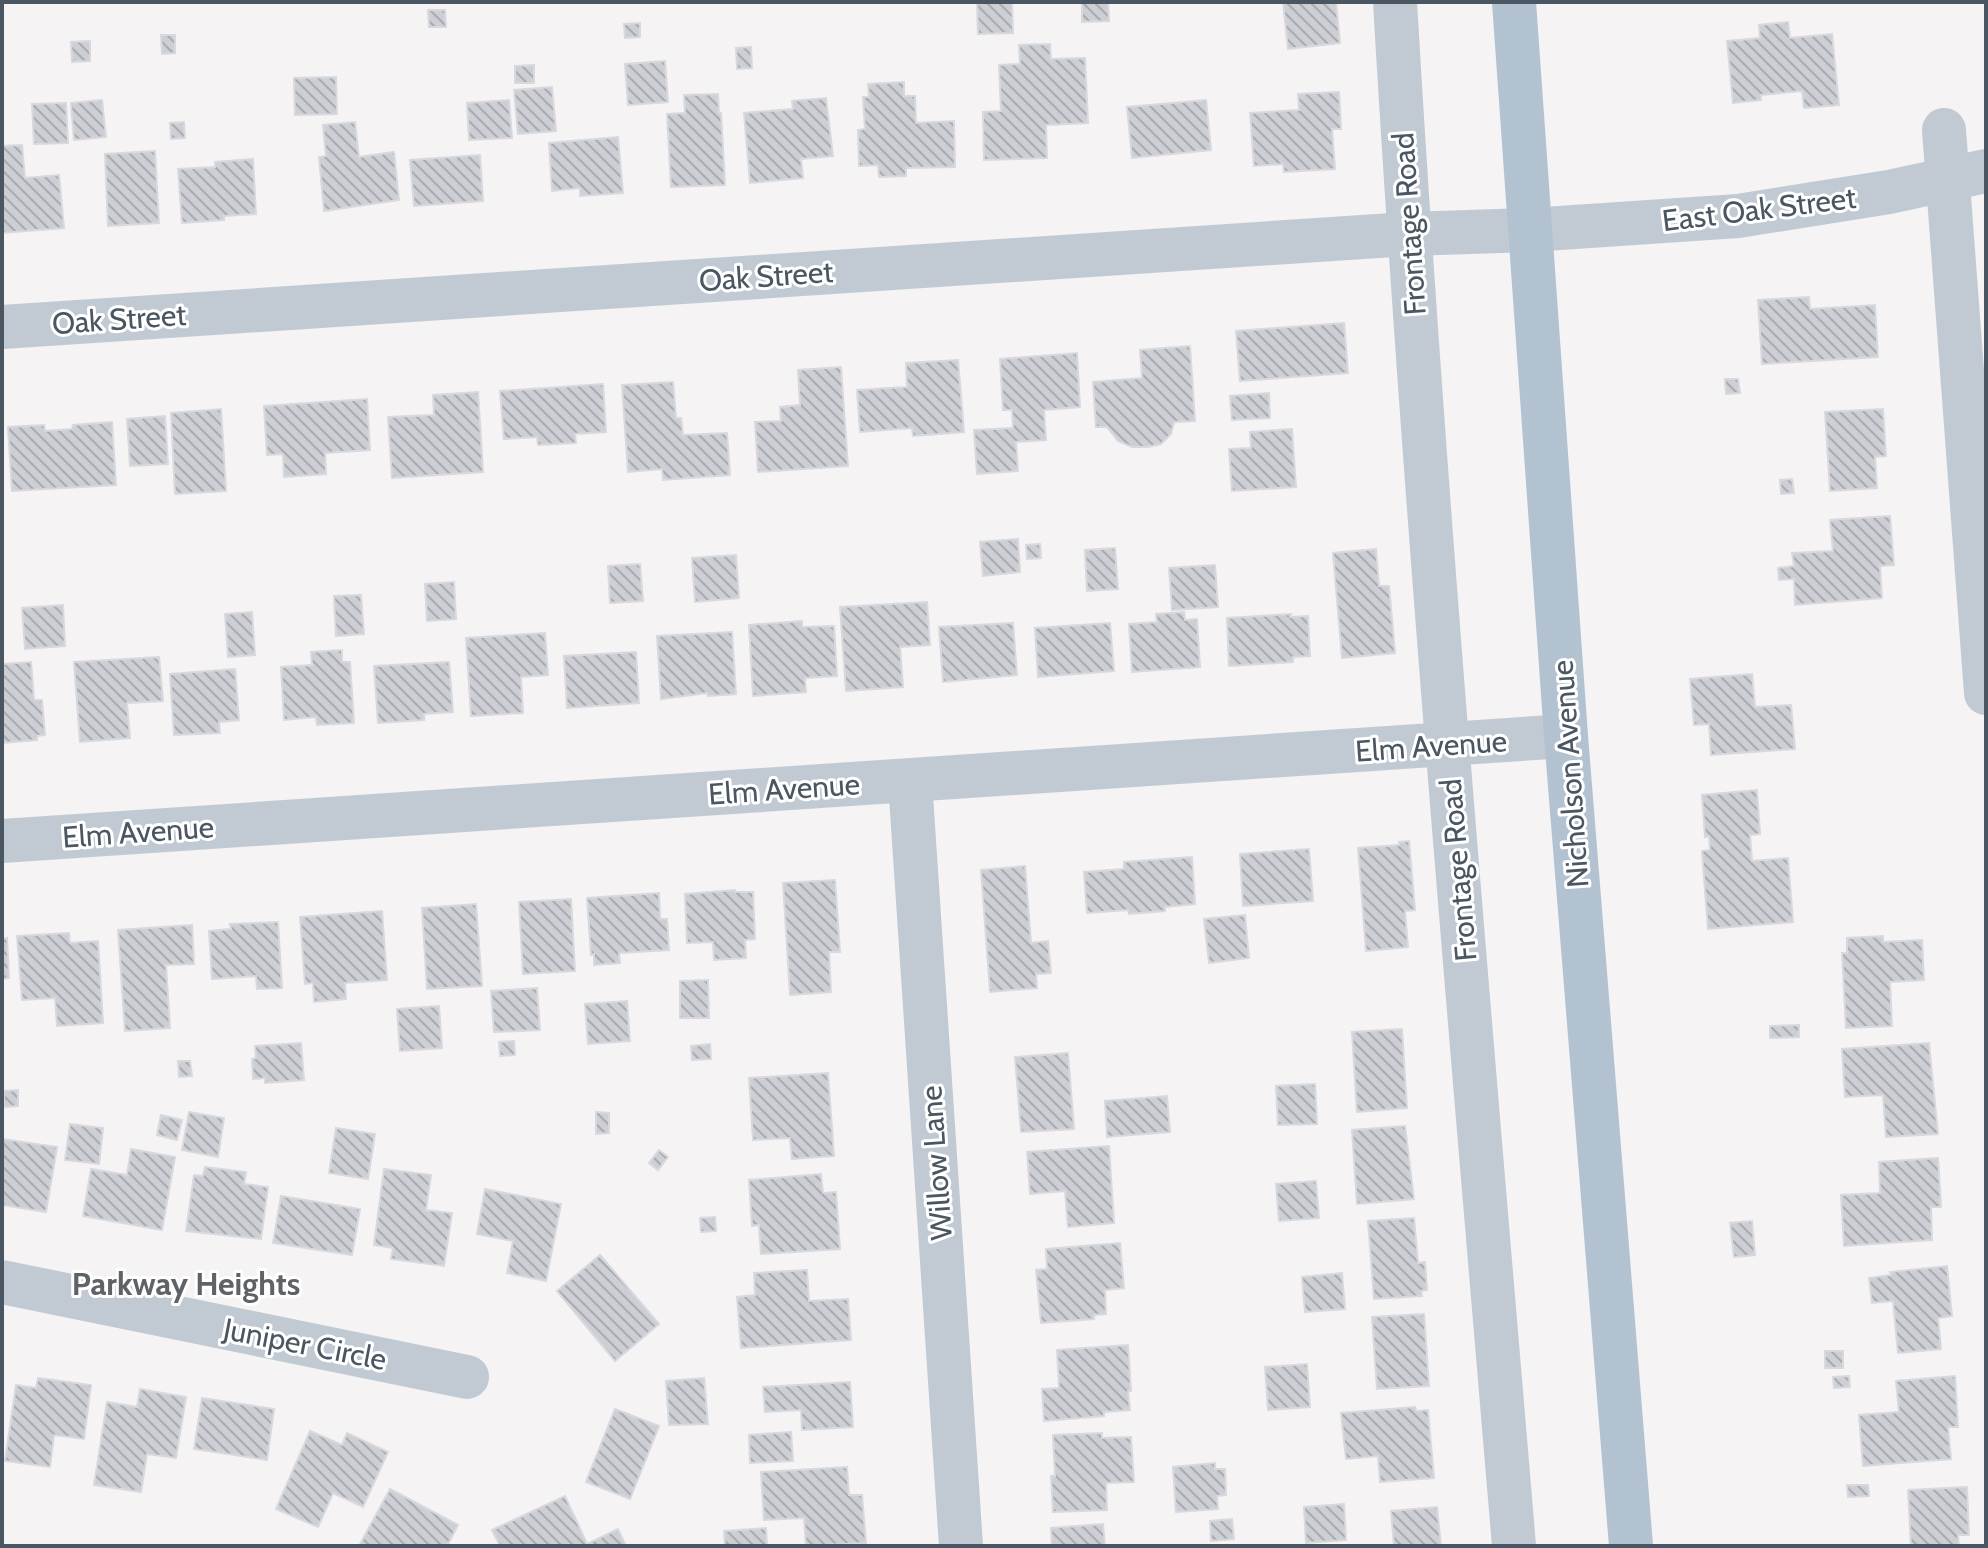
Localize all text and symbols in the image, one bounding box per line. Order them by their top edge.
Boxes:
street label: Frontage Road [1384,131,1434,317]
street label: East Oak Street [1660,179,1858,239]
street label: Oak Street [698,253,834,299]
street label: Oak Street [51,296,187,342]
street label: Nicholson Avenue [1544,659,1596,889]
street label: Elm Avenue [1354,722,1508,770]
street label: Elm Avenue [707,765,861,813]
street label: Frontage Road [1432,777,1484,963]
street label: Elm Avenue [61,808,215,856]
street label: Willow Lane [912,1084,960,1242]
district label: Parkway Heights [72,1264,300,1303]
street label: Juniper Circle [219,1310,390,1378]

